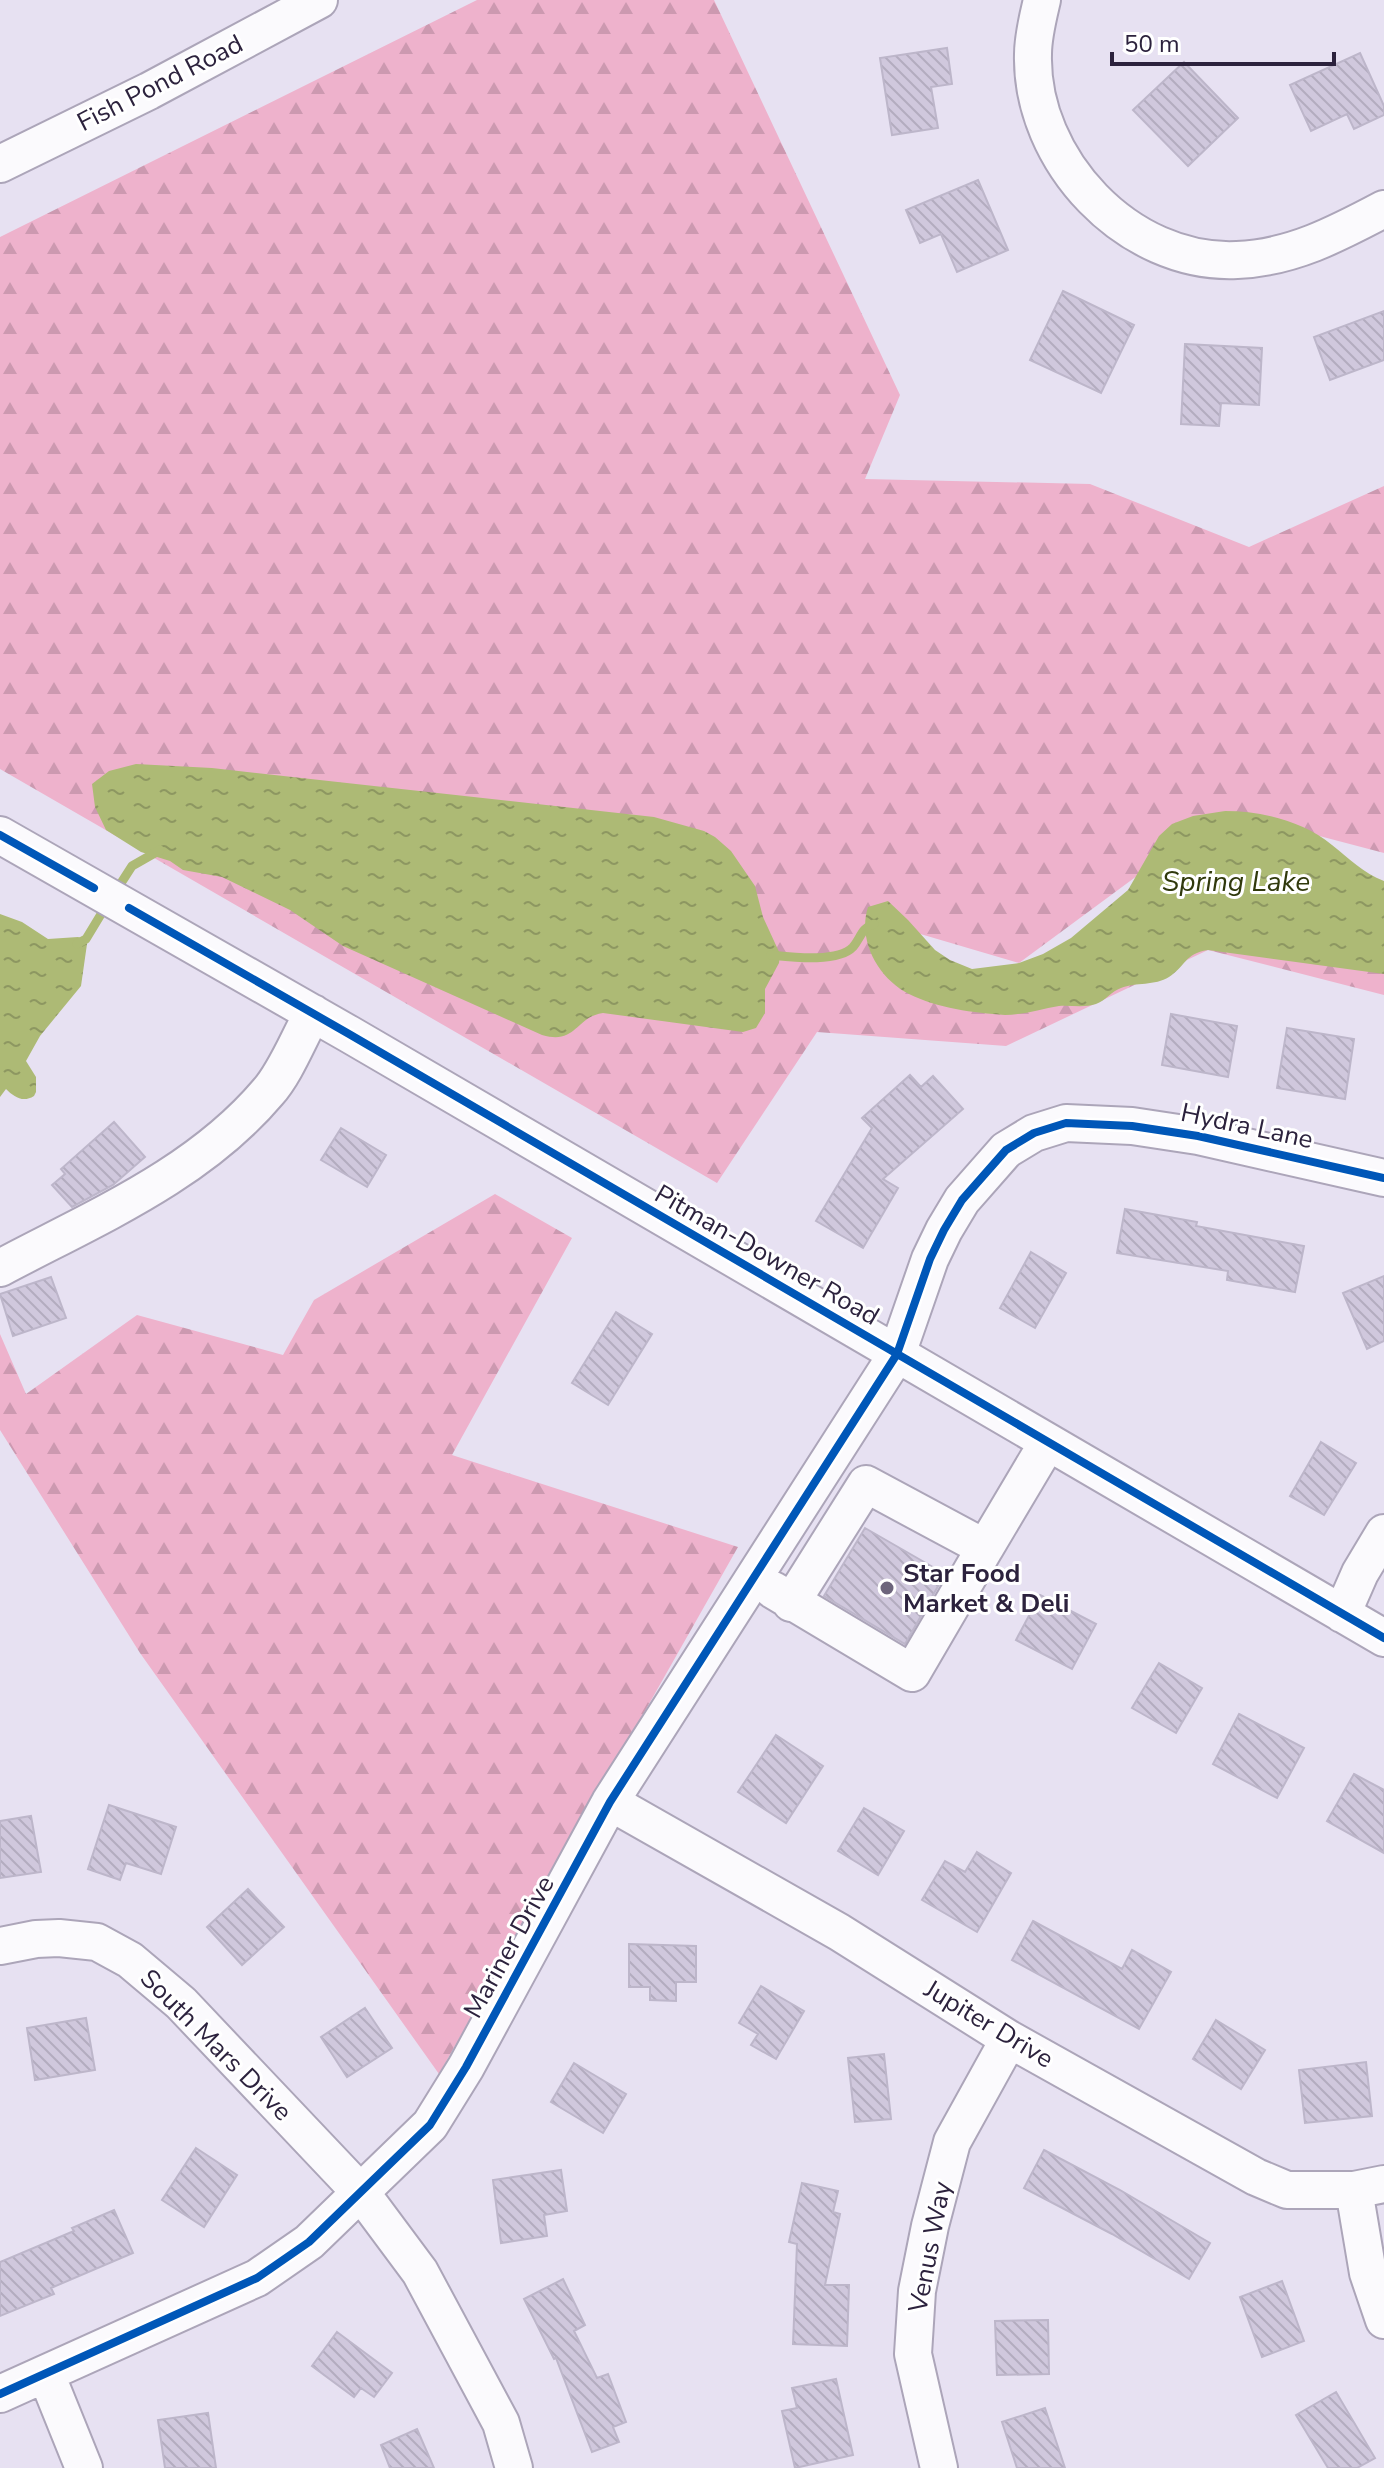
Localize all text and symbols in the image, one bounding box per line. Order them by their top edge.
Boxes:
scale bar [1112,16,1334,66]
street label: Fish Pond Road [71,26,249,140]
text: 50 m [1124,28,1180,60]
water label: Spring Lake [1162,863,1310,901]
street label: Hydra Lane [1178,1095,1316,1157]
street label: Pitman-Downer Road [648,1176,886,1334]
place label: Star Food Market & Deli [903,1556,1069,1621]
marker: Star Food Market & Deli [878,1579,896,1597]
street label: Mariner Drive [455,1870,563,2024]
street label: South Mars Drive [132,1961,300,2129]
street label: Jupiter Drive [917,1971,1060,2076]
street label: Venus Way [900,2178,960,2317]

